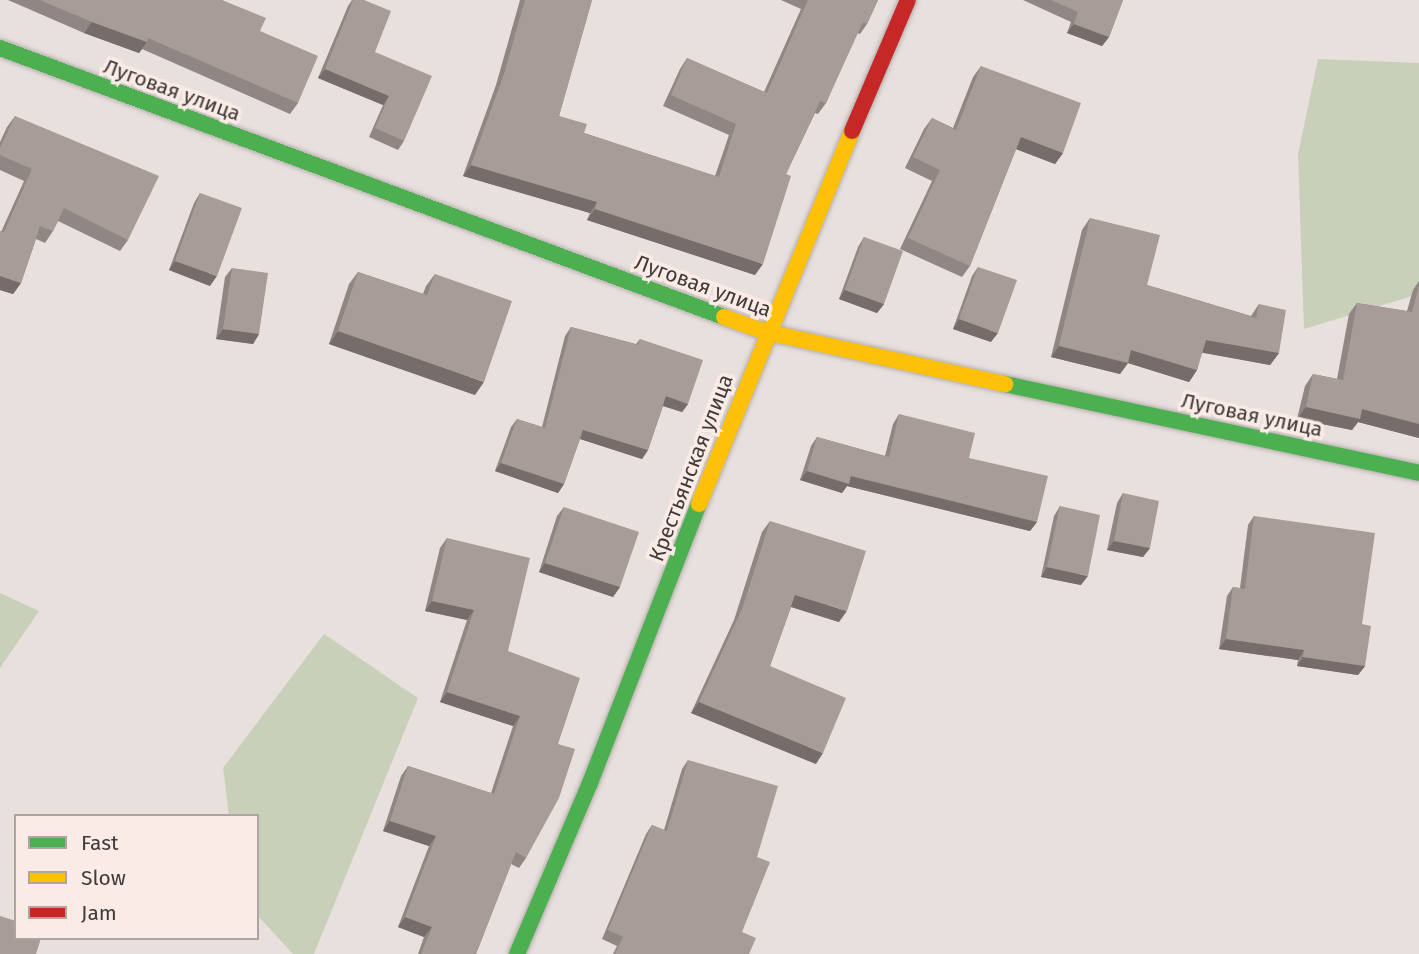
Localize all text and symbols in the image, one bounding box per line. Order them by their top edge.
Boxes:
street label: Луговая улица [100,54,244,126]
street label: Луговая улица [631,250,775,322]
street label: Крестьянская улица [644,371,738,565]
street label: Луговая улица [1179,388,1325,442]
legend [14,814,259,940]
text: Fast [81,830,119,856]
text: Slow [81,865,126,891]
text: Jam [81,900,117,926]

